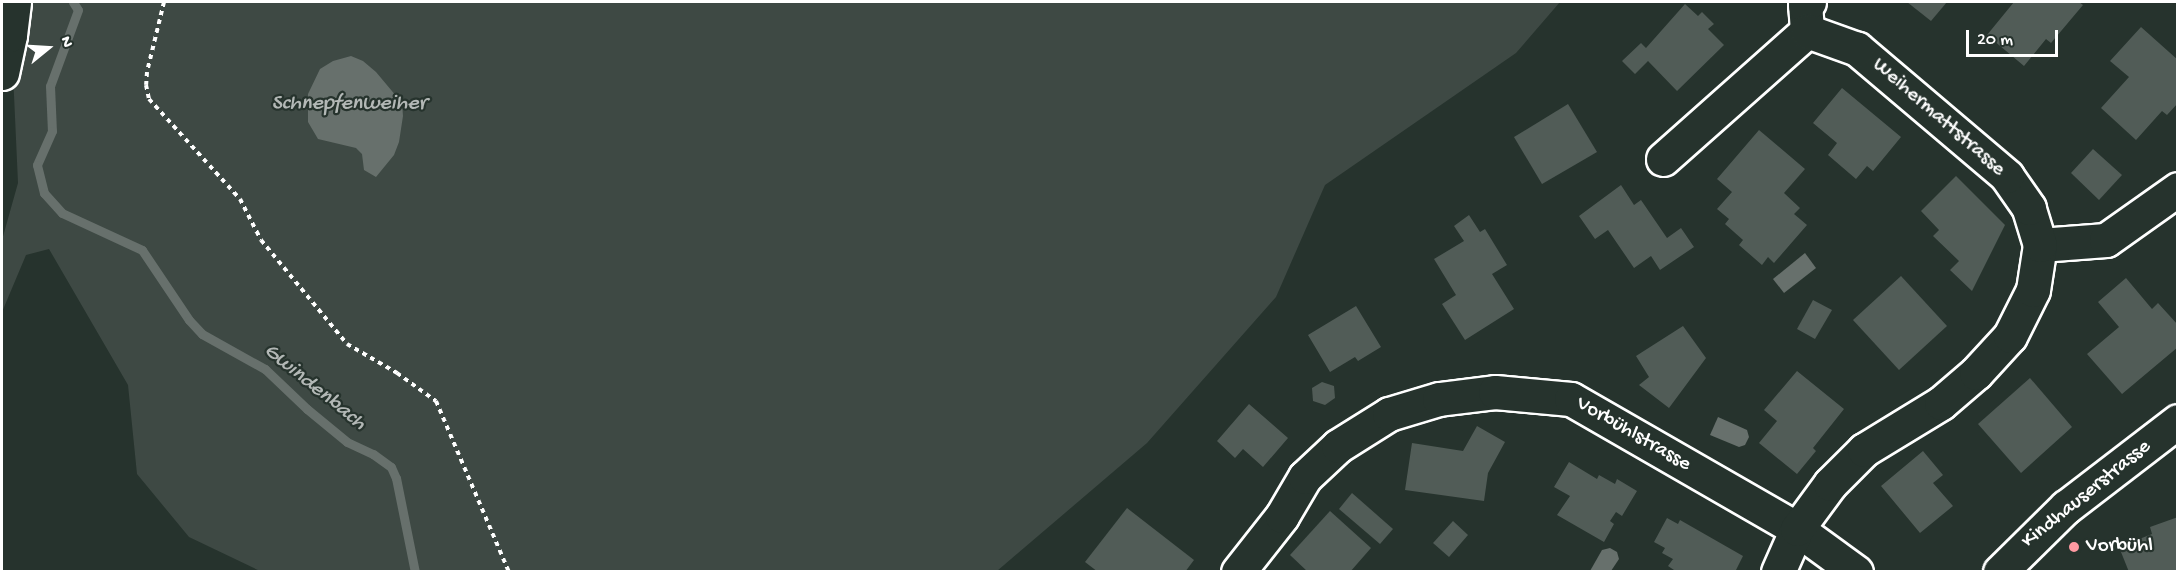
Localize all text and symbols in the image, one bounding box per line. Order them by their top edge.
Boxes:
north arrow [18,18,78,78]
scale bar [1969,18,2060,56]
text: 20 m [1977,30,2013,51]
text: N [55,34,76,50]
street label: Weihermattstrasse [1866,53,2010,183]
water label: Schnepfenweiher [272,92,426,118]
water label: Gwindenbach [258,339,370,437]
street label: Vorbühlstrasse [1571,392,1695,478]
street label: Kindhauserstrasse [2017,435,2157,555]
place label: Vorbühl [2086,534,2153,560]
marker: Vorbühl [2067,540,2081,554]

